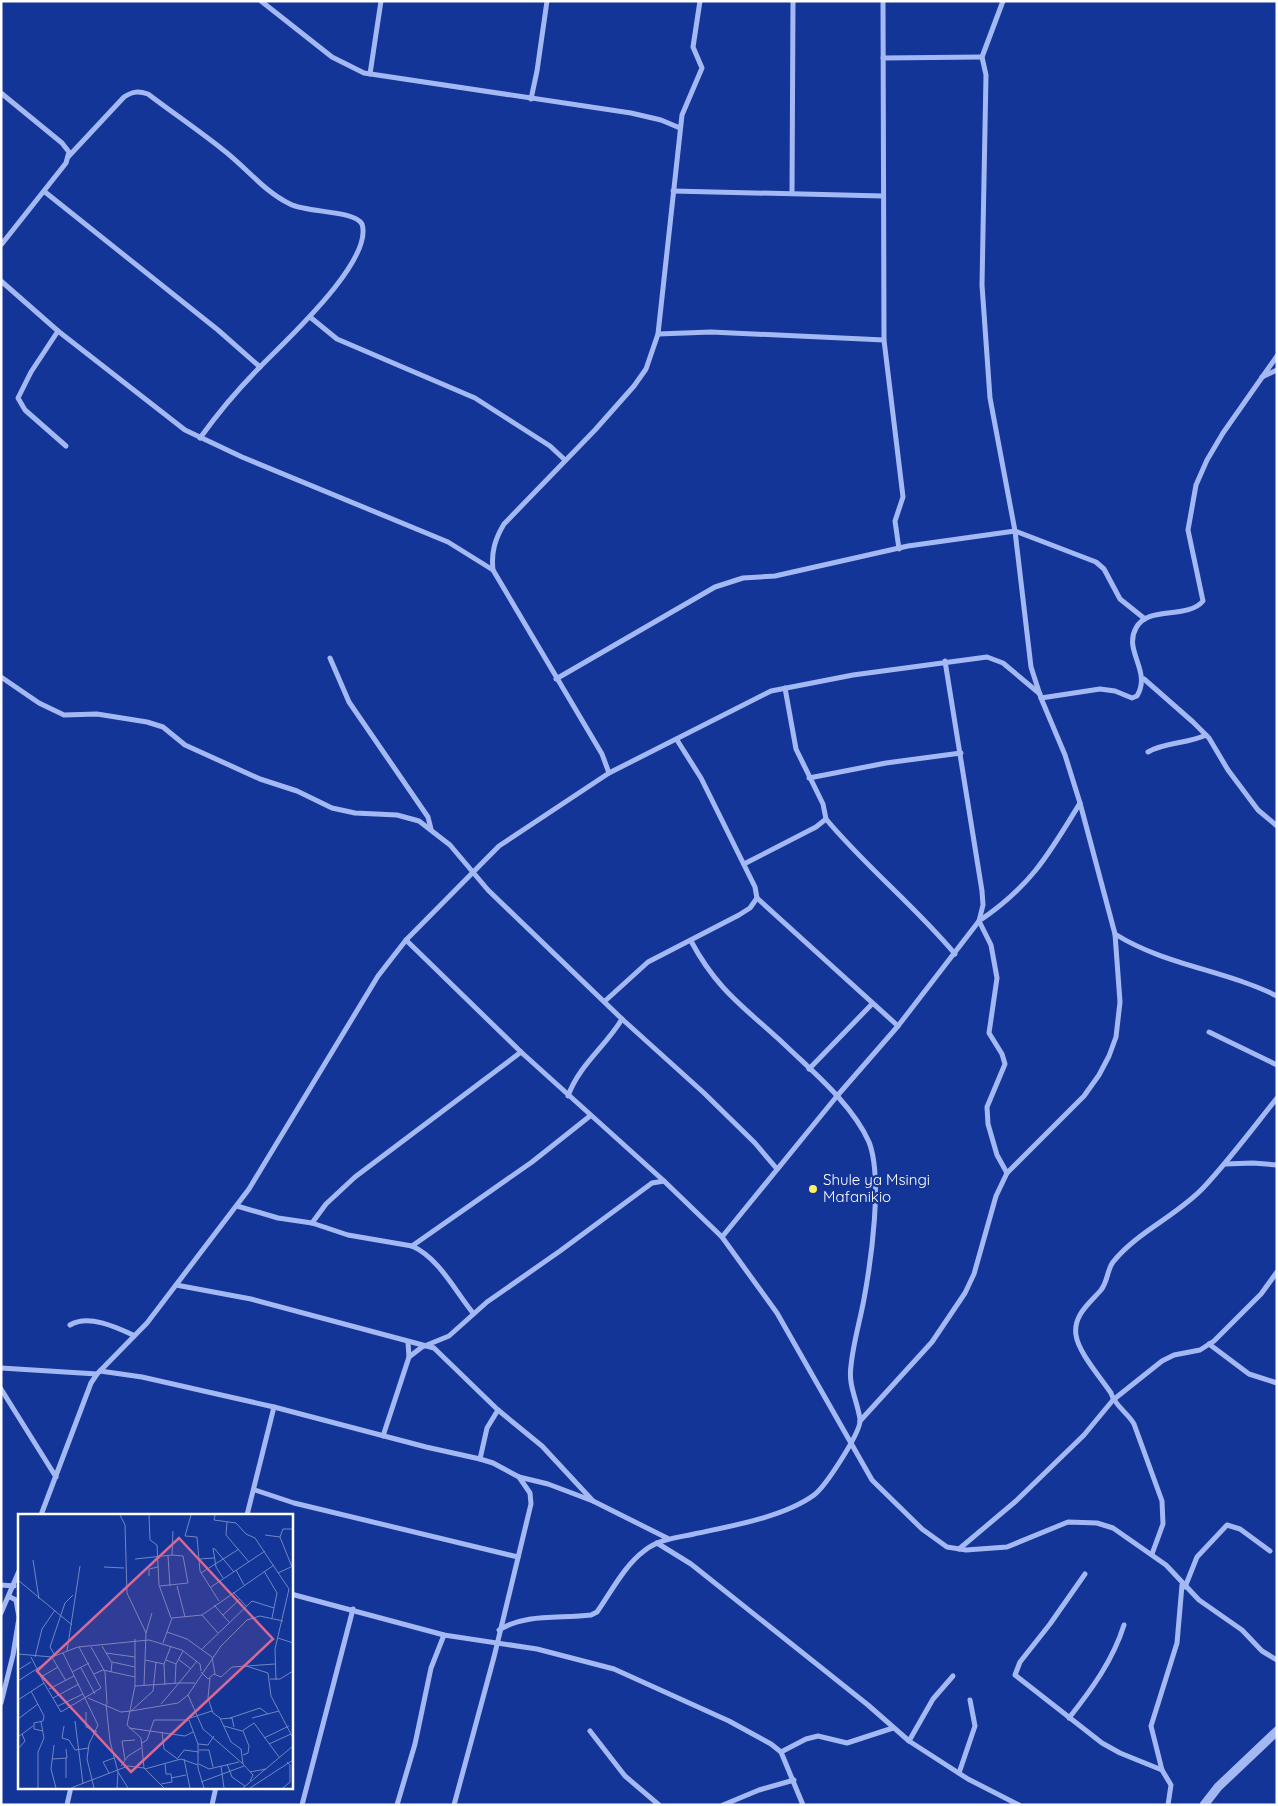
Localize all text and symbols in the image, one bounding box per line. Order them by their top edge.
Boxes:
place label: Shule ya Msingi Mafanikio [823,1170,930,1206]
marker: Shule ya Msingi Mafanikio [807,1183,819,1195]
inset map [18,1514,292,1788]

